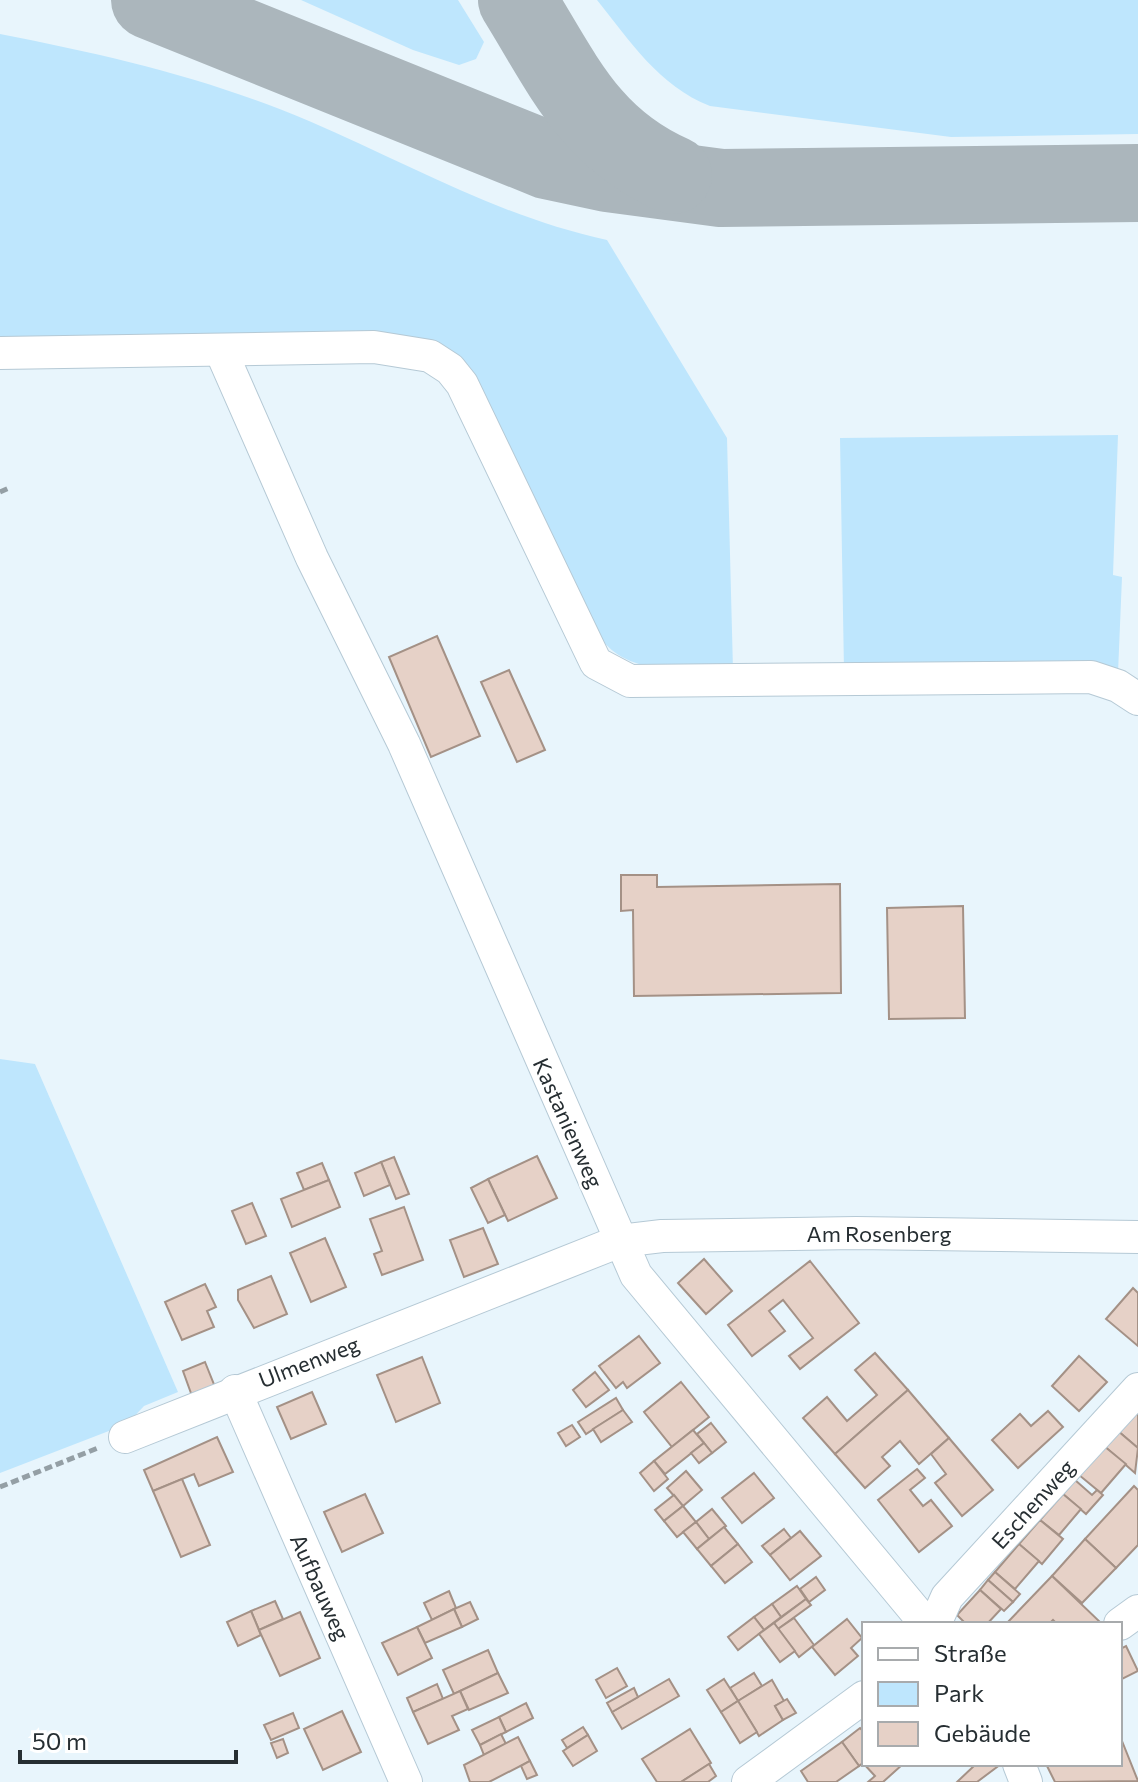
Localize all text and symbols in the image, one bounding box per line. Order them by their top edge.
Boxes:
street label: Kastanienweg [528,1053,609,1192]
street label: Am Rosenberg [806,1220,952,1247]
street label: Ulmenweg [255,1330,363,1393]
street label: Eschenweg [985,1453,1080,1554]
street label: Aufbauweg [285,1529,356,1644]
legend [862,1622,1122,1766]
text: Straße [934,1638,1007,1667]
text: Park [934,1678,984,1707]
scale bar [20,1714,236,1764]
text: Gebäude [934,1718,1031,1747]
text: 50 m [32,1726,87,1755]

